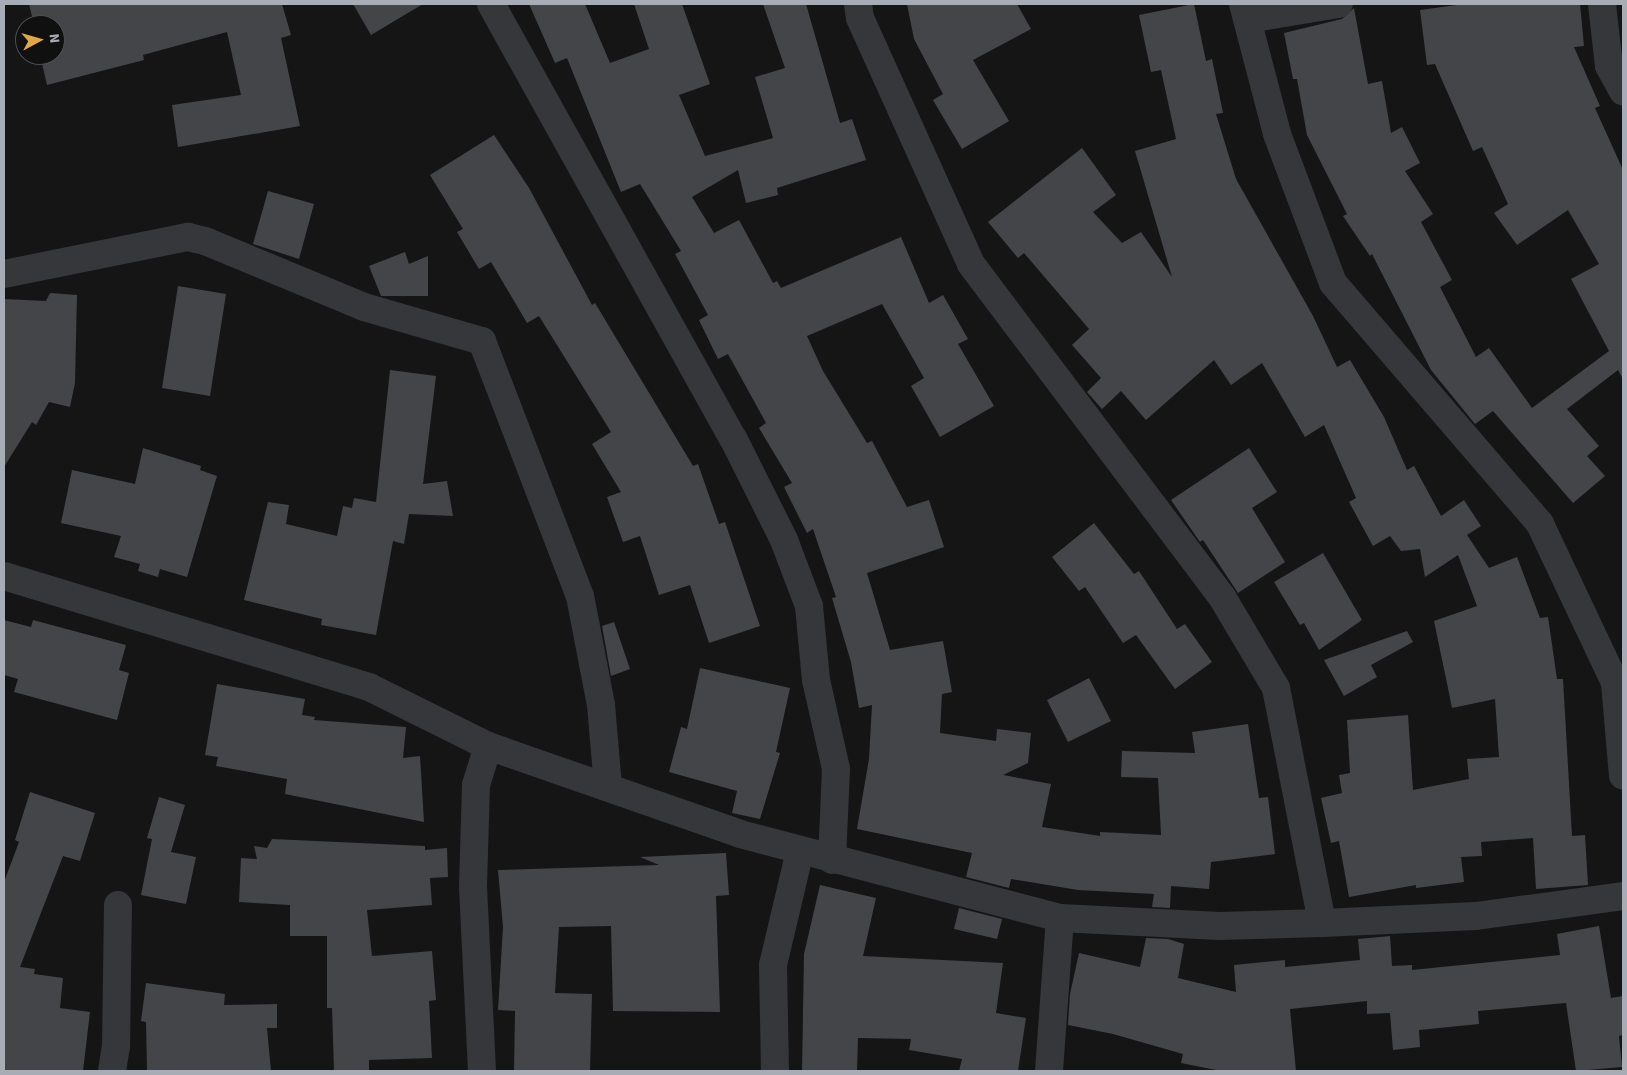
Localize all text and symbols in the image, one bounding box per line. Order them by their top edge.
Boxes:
north arrow [15,15,65,65]
text: N [43,33,64,44]

